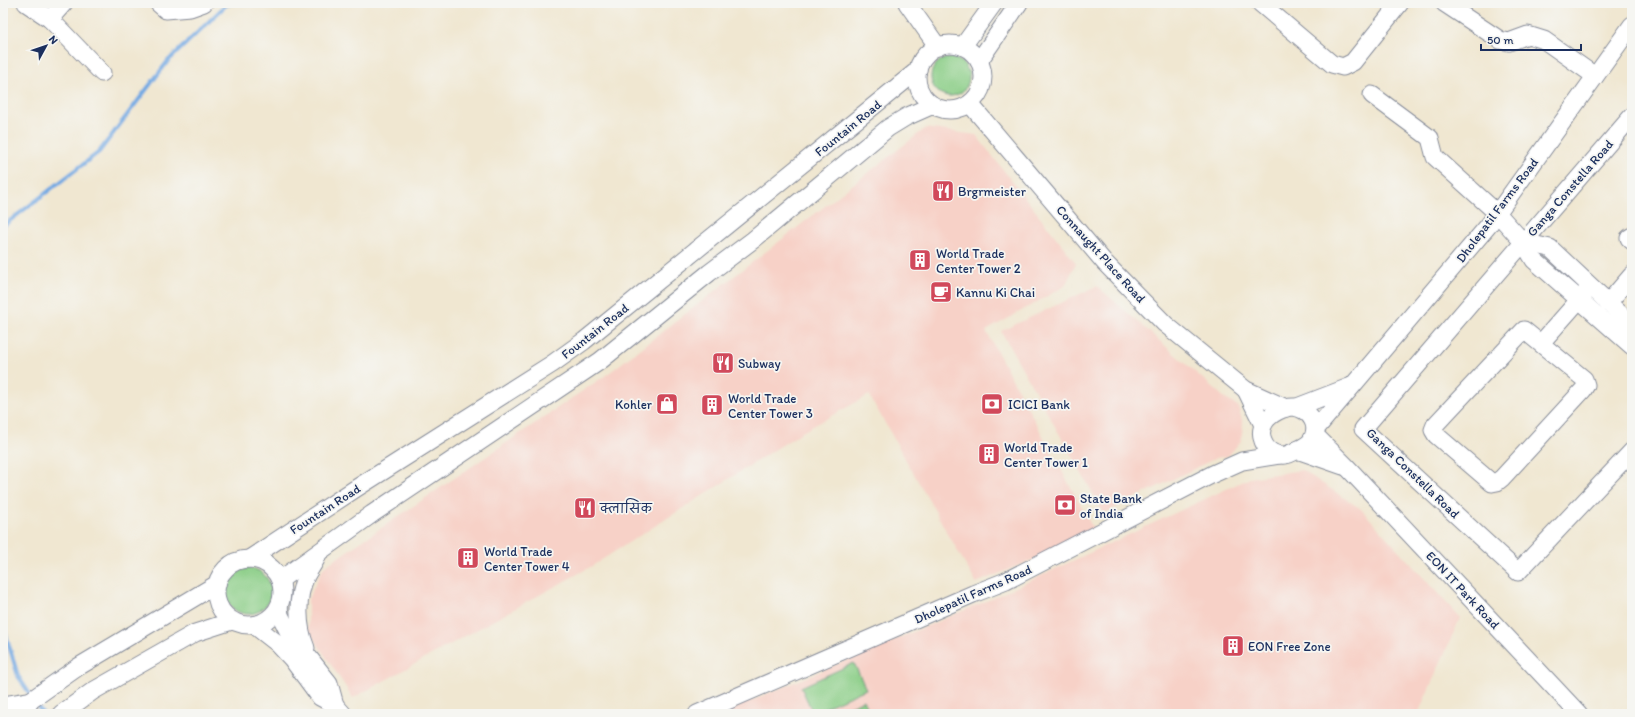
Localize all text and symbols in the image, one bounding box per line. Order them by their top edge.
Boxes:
north arrow [26,26,66,66]
scale bar [1481,26,1581,52]
text: N [46,33,61,47]
text: 50 m [1487,33,1513,47]
street label: Fountain Road [812,97,884,159]
street label: Ganga Constella Road [1524,137,1616,239]
street label: Dholepatil Farms Road [1453,155,1541,265]
restaurant icon: Brgrmeister [930,178,956,204]
place label: Brgrmeister [958,184,1027,199]
street label: Connaught Place Road [1053,202,1149,306]
place label: World Trade Center Tower 2 [936,246,1021,276]
building icon: World Trade Center Tower 2 [907,247,933,273]
cafe icon: Kannu Ki Chai [928,279,954,305]
place label: Kannu Ki Chai [956,285,1035,300]
street label: Fountain Road [558,300,632,362]
restaurant icon: Subway [710,350,736,376]
place label: Subway [738,356,781,371]
shop icon: Kohler [654,391,680,417]
place label: World Trade Center Tower 3 [728,391,813,421]
bank icon: ICICI Bank [979,391,1005,417]
building icon: World Trade Center Tower 3 [699,392,725,418]
place label: Kohler [615,397,653,412]
place label: ICICI Bank [1008,397,1070,412]
street label: Ganga Constella Road [1364,425,1463,521]
place label: World Trade Center Tower 1 [1004,440,1088,470]
building icon: World Trade Center Tower 1 [976,441,1002,467]
street label: Fountain Road [287,481,363,537]
place label: State Bank of India [1080,491,1142,521]
bank icon: State Bank of India [1052,492,1078,518]
restaurant icon: क्लासिक [572,495,598,521]
place label: क्लासिक [599,498,653,516]
place label: World Trade Center Tower 4 [484,544,570,574]
building icon: World Trade Center Tower 4 [455,545,481,571]
street label: EON IT Park Road [1423,548,1503,632]
street label: Dholepatil Farms Road [912,561,1034,627]
building icon: EON Free Zone [1220,633,1246,659]
place label: EON Free Zone [1248,639,1331,654]

